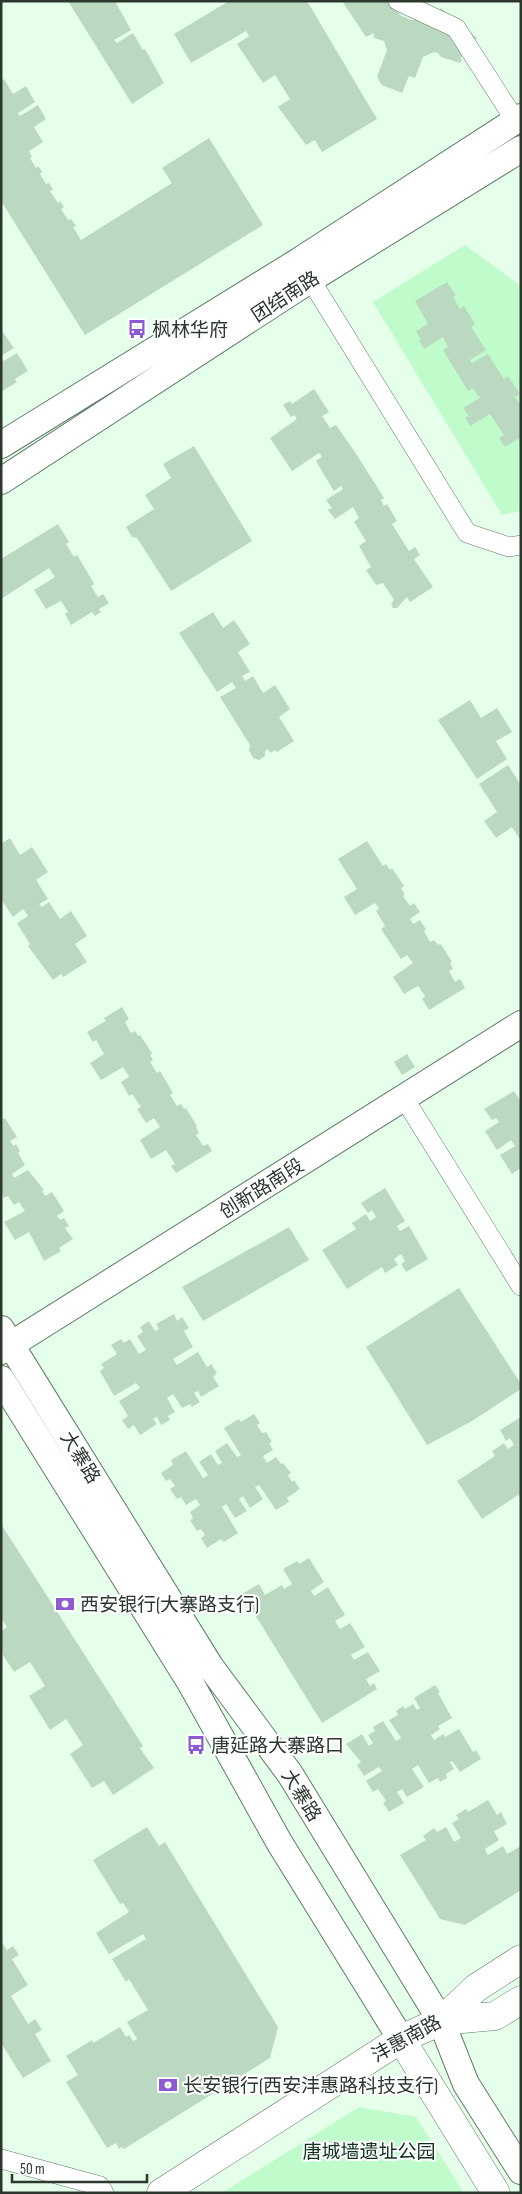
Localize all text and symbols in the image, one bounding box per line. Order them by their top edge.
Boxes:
street label: 团结南路 [248,267,324,328]
bus stop icon: 枫林华府 [126,318,148,340]
place label: 枫林华府 [152,319,228,342]
street label: 创新路南段 [215,1154,308,1224]
street label: 大寨路 [55,1428,105,1488]
bank icon: 西安银行(大寨路支行) [54,1593,76,1615]
place label: 西安银行(大寨路支行) [80,1594,259,1617]
bus stop icon: 唐延路大寨路口 [185,1734,207,1756]
place label: 唐延路大寨路口 [211,1735,344,1758]
street label: 大寨路 [276,1766,326,1826]
street label: 沣惠南路 [368,2011,446,2068]
bank icon: 长安银行(西安沣惠路科技支行) [157,2074,179,2096]
place label: 长安银行(西安沣惠路科技支行) [183,2075,438,2098]
park label: 唐城墙遗址公园 [302,2141,436,2164]
scale bar [12,2152,148,2184]
text: 50 m [20,2160,45,2179]

